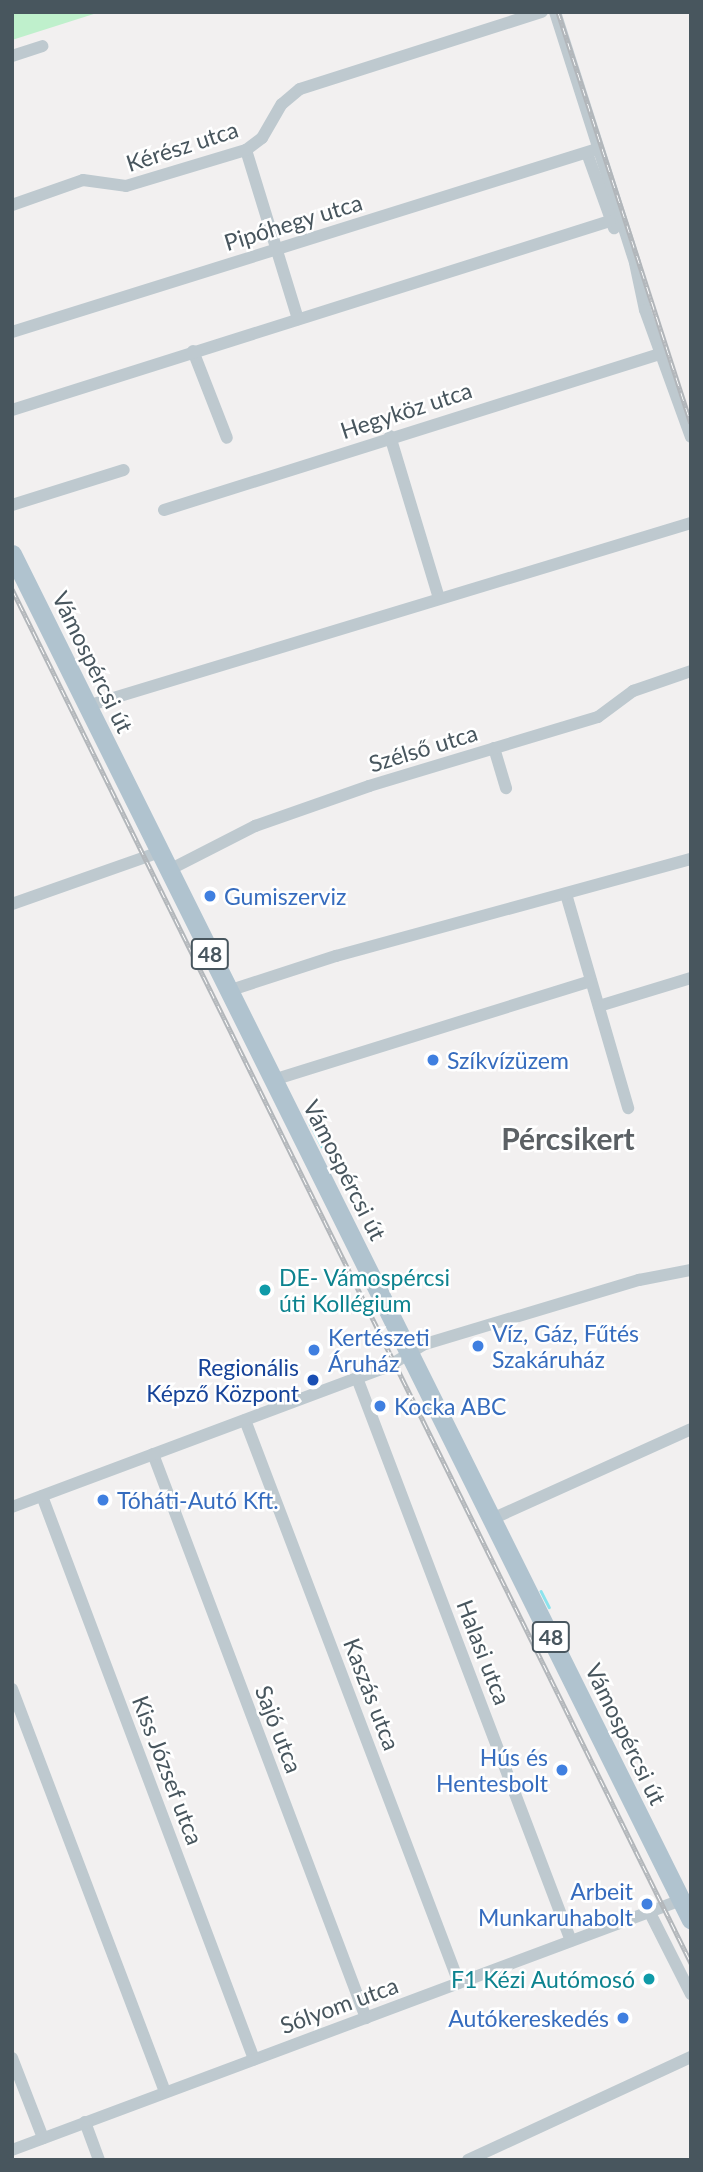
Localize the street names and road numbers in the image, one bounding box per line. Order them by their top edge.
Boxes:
street label: Kérész utca [122,115,242,177]
street label: Pipóhegy utca [220,188,366,256]
street label: Hegyköz utca [337,376,475,444]
street label: Vámospércsi út [47,587,139,737]
street label: Szélső utca [365,718,481,778]
road number: 48 [191,936,229,972]
street label: Vámospércsi út [298,1095,392,1245]
street label: Halasi utca [451,1596,517,1708]
road number: 48 [532,1620,570,1654]
street label: Kaszás utca [338,1634,406,1754]
street label: Vámospércsi út [580,1659,672,1809]
street label: Sajó utca [250,1681,308,1777]
street label: Kiss József utca [127,1691,209,1849]
street label: Sólyom utca [276,1971,402,2039]

